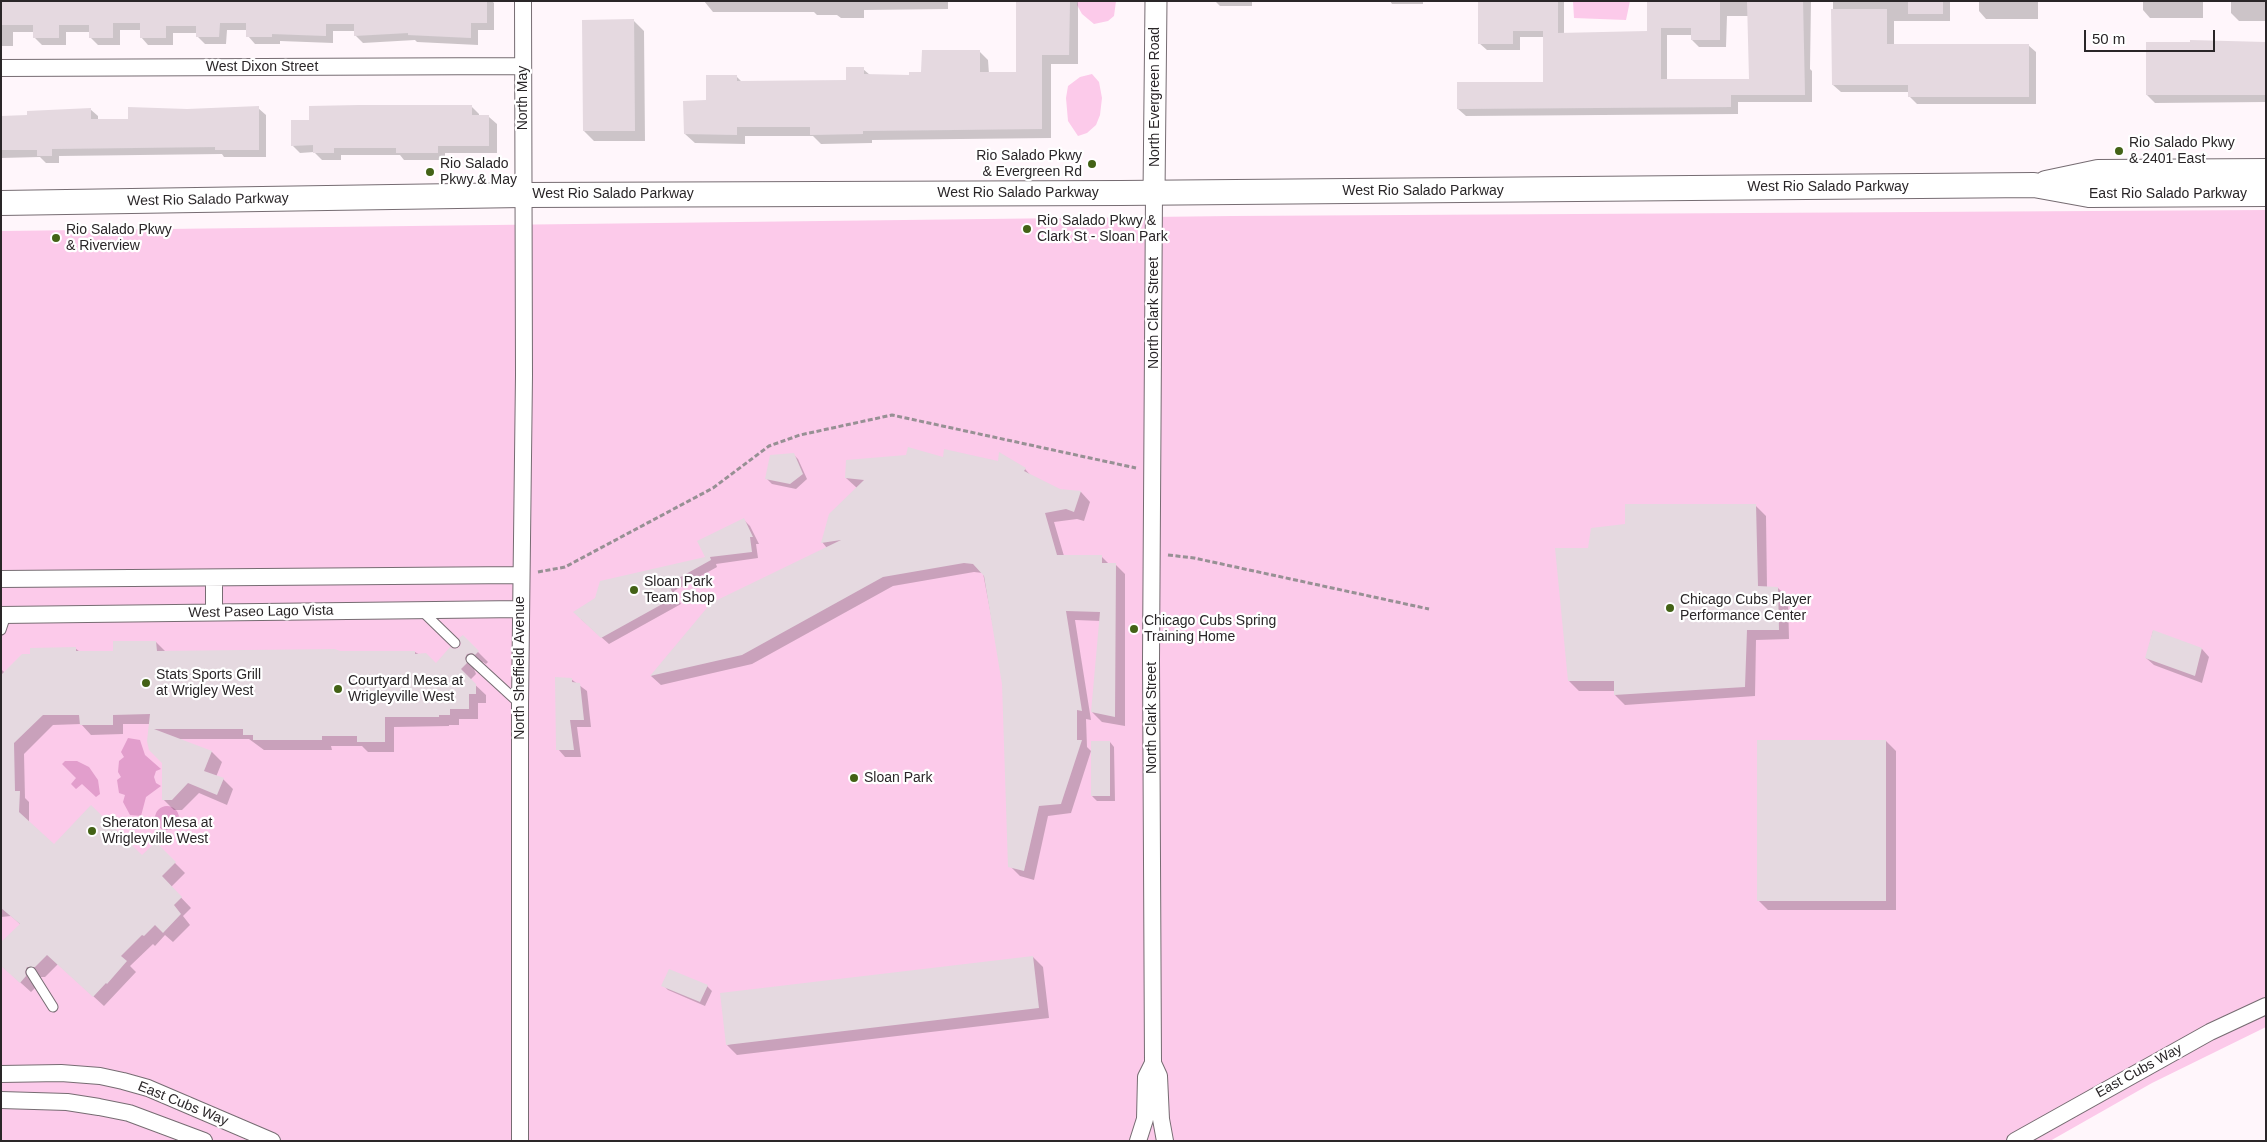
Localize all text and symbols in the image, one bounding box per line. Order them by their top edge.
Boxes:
scale bar [2087,20,2218,52]
street label: North Evergreen Road [1147,27,1163,167]
text: 50 m [2092,30,2125,47]
street label: West Dixon Street [206,59,318,75]
street label: North May [515,66,531,130]
place label: Rio Salado Pkwy & 2401 East [2129,135,2235,168]
marker: Rio Salado Pkwy & 2401 East [2113,145,2125,157]
place label: Rio Salado Pkwy & Evergreen Rd [976,148,1082,180]
place label: Rio Salado Pkwy & May [440,156,517,188]
marker: Rio Salado Pkwy & Evergreen Rd [1086,158,1098,170]
marker: Rio Salado Pkwy & May [424,166,436,178]
street label: West Rio Salado Parkway [1747,179,1909,195]
street label: West Rio Salado Parkway [1342,183,1504,199]
street label: West Rio Salado Parkway [937,185,1099,201]
street label: West Rio Salado Parkway [532,186,694,202]
street label: East Rio Salado Parkway [2089,186,2247,202]
street label: West Rio Salado Parkway [127,190,289,210]
place label: Rio Salado Pkwy & Clark St - Sloan Park [1037,213,1168,246]
place label: Rio Salado Pkwy & Riverview [66,222,172,254]
marker: Rio Salado Pkwy & Clark St - Sloan Park [1021,223,1033,235]
marker: Rio Salado Pkwy & Riverview [50,232,62,244]
street label: North Clark Street [1146,257,1162,369]
place label: Sloan Park Team Shop [644,574,715,606]
marker: Sloan Park Team Shop [628,584,640,596]
place label: Chicago Cubs Player Performance Center [1680,592,1812,624]
street label: North Sheffield Avenue [512,596,528,740]
street label: West Paseo Lago Vista [188,602,334,622]
marker: Chicago Cubs Player Performance Center [1664,602,1676,614]
place label: Chicago Cubs Spring Training Home [1144,613,1276,646]
marker: Chicago Cubs Spring Training Home [1128,623,1140,635]
street label: North Clark Street [1144,662,1160,774]
place label: Stats Sports Grill at Wrigley West [156,667,261,700]
place label: Courtyard Mesa at Wrigleyville West [348,673,463,706]
marker: Stats Sports Grill at Wrigley West [140,677,152,689]
marker: Courtyard Mesa at Wrigleyville West [332,683,344,695]
place label: Sloan Park [864,770,932,786]
marker: Sloan Park [848,772,860,784]
place label: Sheraton Mesa at Wrigleyville West [102,815,213,848]
marker: Sheraton Mesa at Wrigleyville West [86,825,98,837]
street label: East Cubs Way [2093,1040,2185,1102]
street label: East Cubs Way [135,1078,231,1130]

